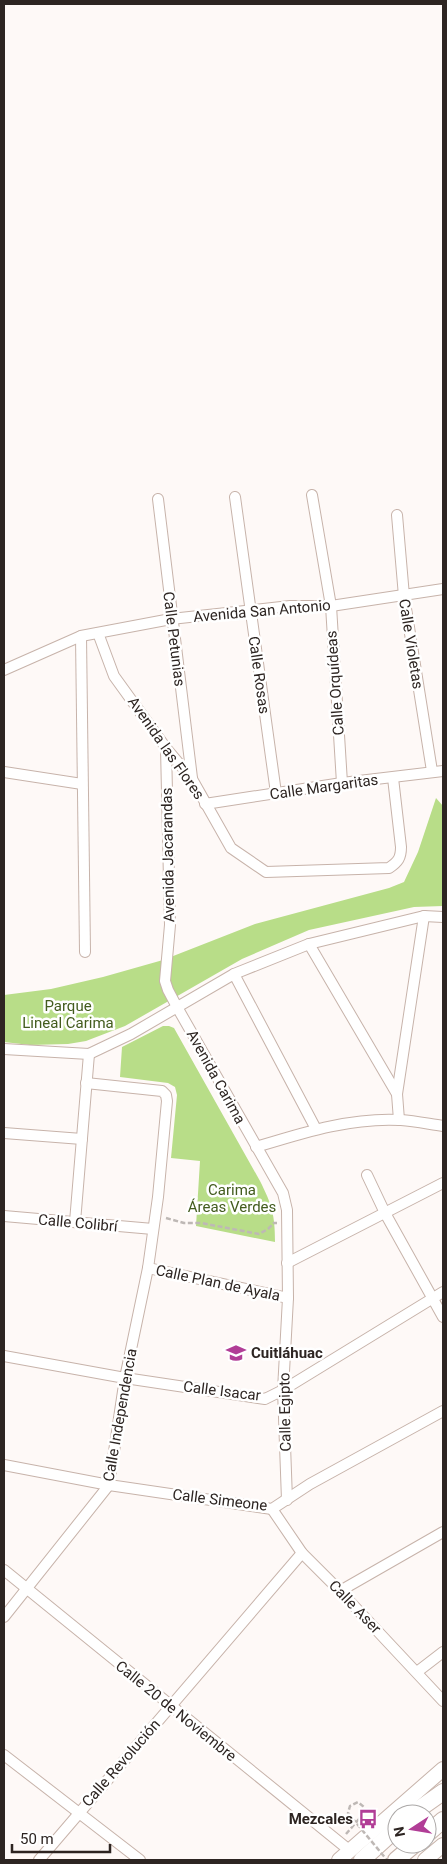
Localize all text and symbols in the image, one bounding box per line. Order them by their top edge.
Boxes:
street label: Calle Petunias [159,591,189,687]
street label: Avenida San Antonio [193,596,331,626]
street label: Calle Violetas [395,598,427,690]
street label: Calle Orquídeas [322,630,348,736]
street label: Calle Rosas [245,635,273,715]
street label: Avenida las Flores [124,693,208,803]
street label: Calle Margaritas [269,770,379,804]
street label: Avenida Jacarandas [158,787,178,923]
park label: Parque Lineal Carima [22,997,114,1032]
street label: Avenida Carima [183,1027,249,1127]
park label: Carima Áreas Verdes [188,1181,276,1216]
street label: Calle Colibrí [38,1211,120,1236]
street label: Calle Plan de Ayala [154,1261,282,1305]
school or university icon: Cuitláhuac [225,1342,247,1364]
place label: Cuitláhuac [251,1344,323,1362]
street label: Calle Independencia [99,1347,141,1483]
street label: Calle Egipto [275,1372,295,1452]
street label: Calle Isacar [182,1377,262,1405]
street label: Calle Simeone [172,1485,268,1515]
street label: Calle Aser [325,1576,385,1638]
street label: Calle 20 de Noviembre [112,1657,240,1765]
street label: Calle Revolución [78,1716,164,1810]
north arrow [387,1804,437,1854]
bus stop icon: Mezcales [357,1808,379,1830]
place label: Mezcales [289,1810,353,1828]
scale bar [12,1822,110,1854]
text: N [390,1825,408,1838]
text: 50 m [20,1830,54,1848]

